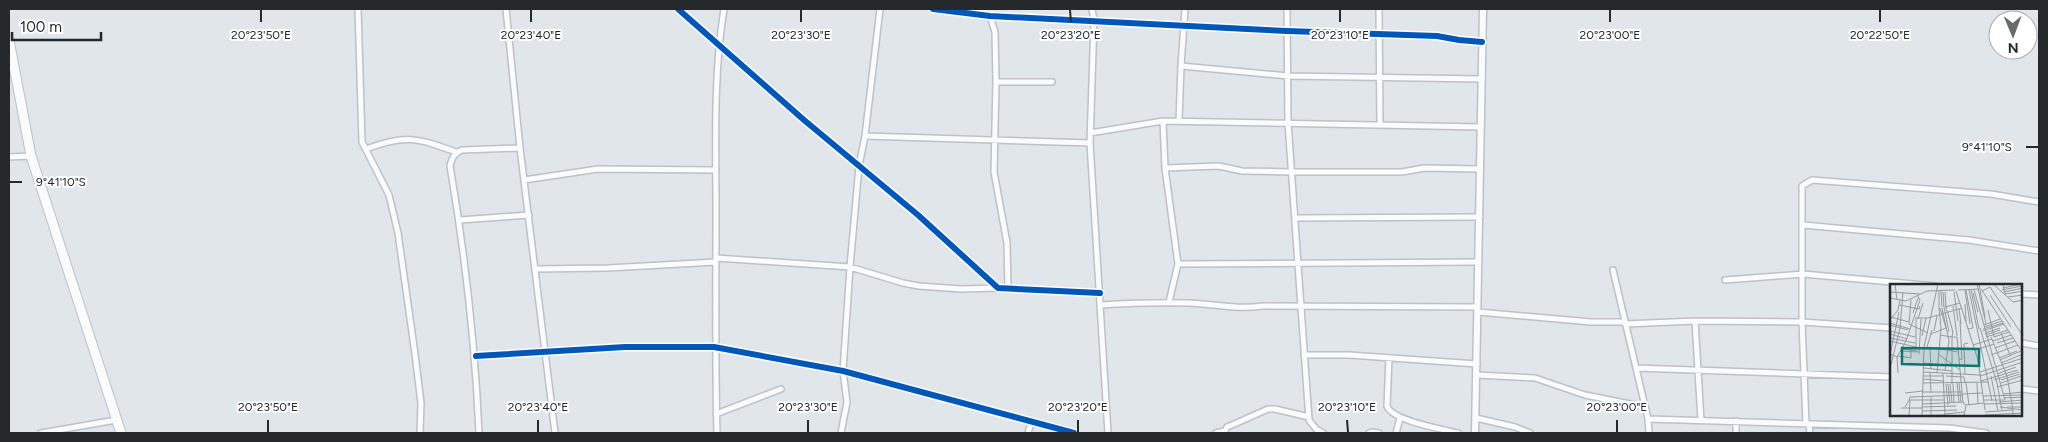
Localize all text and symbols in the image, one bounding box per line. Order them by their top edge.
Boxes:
scale bar [12,10,101,42]
north arrow [1988,10,2038,60]
text: 100 m [20,18,62,36]
text: 20°23'50"E [231,28,291,42]
text: 20°23'40"E [501,28,561,42]
text: 20°23'30"E [771,28,831,42]
text: 20°23'20"E [1041,28,1101,42]
text: 20°23'10"E [1311,28,1369,42]
text: 20°23'00"E [1580,28,1640,42]
text: 20°22'50"E [1850,28,1910,42]
text: N [2008,39,2019,56]
text: 9°41'10"S [1962,140,2012,154]
text: 9°41'10"S [36,175,86,189]
inset map [1890,284,2023,417]
text: 20°23'50"E [238,400,298,414]
text: 20°23'40"E [508,400,568,414]
text: 20°23'30"E [778,400,838,414]
text: 20°23'20"E [1048,400,1108,414]
text: 20°23'10"E [1318,400,1376,414]
text: 20°23'00"E [1587,400,1647,414]

